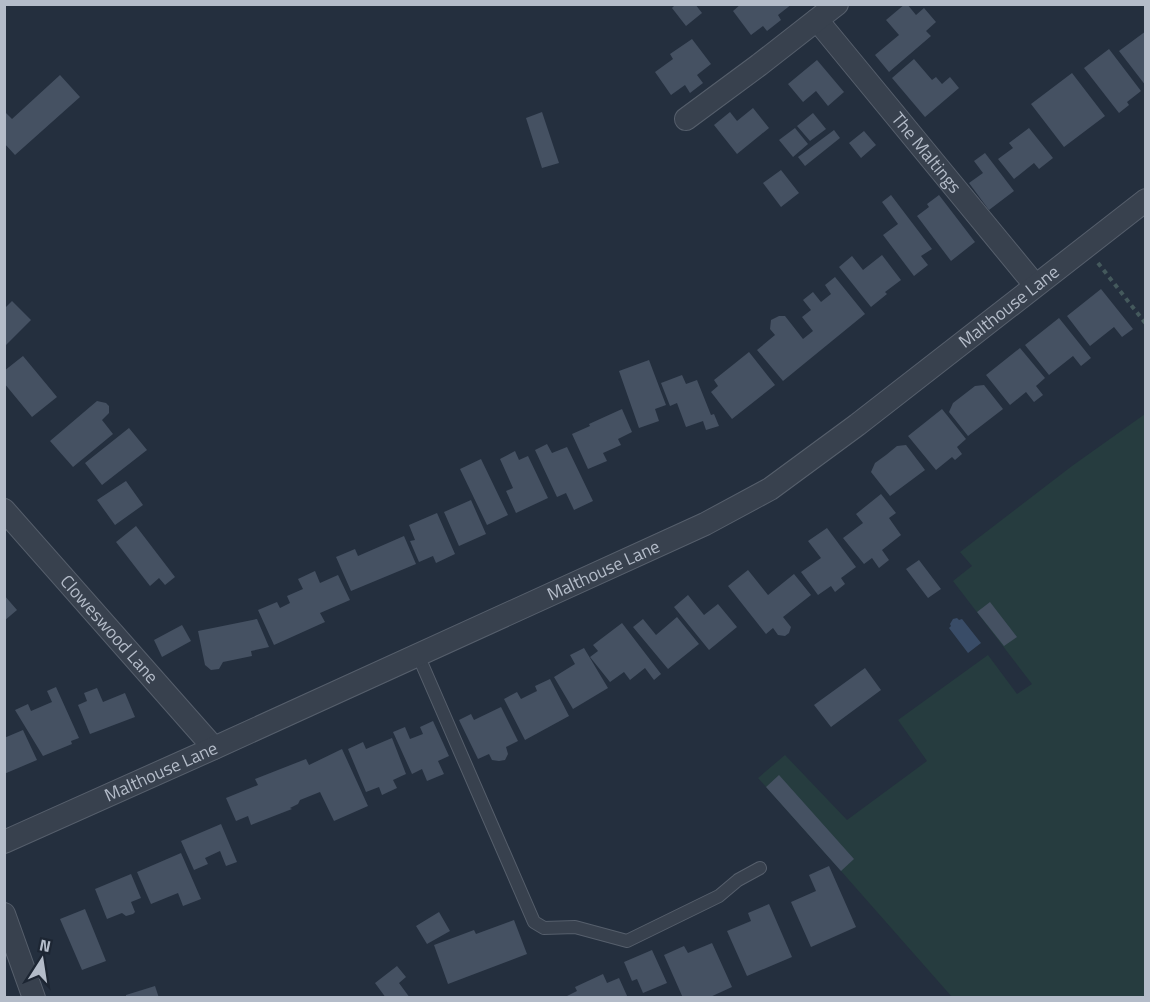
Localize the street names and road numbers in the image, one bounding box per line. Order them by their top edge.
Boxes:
street label: The Maltings [885,106,968,199]
street label: Malthouse Lane [952,259,1065,354]
street label: Malthouse Lane [542,532,664,607]
street label: Cloweswood Lane [54,569,165,689]
street label: Malthouse Lane [100,734,222,808]

